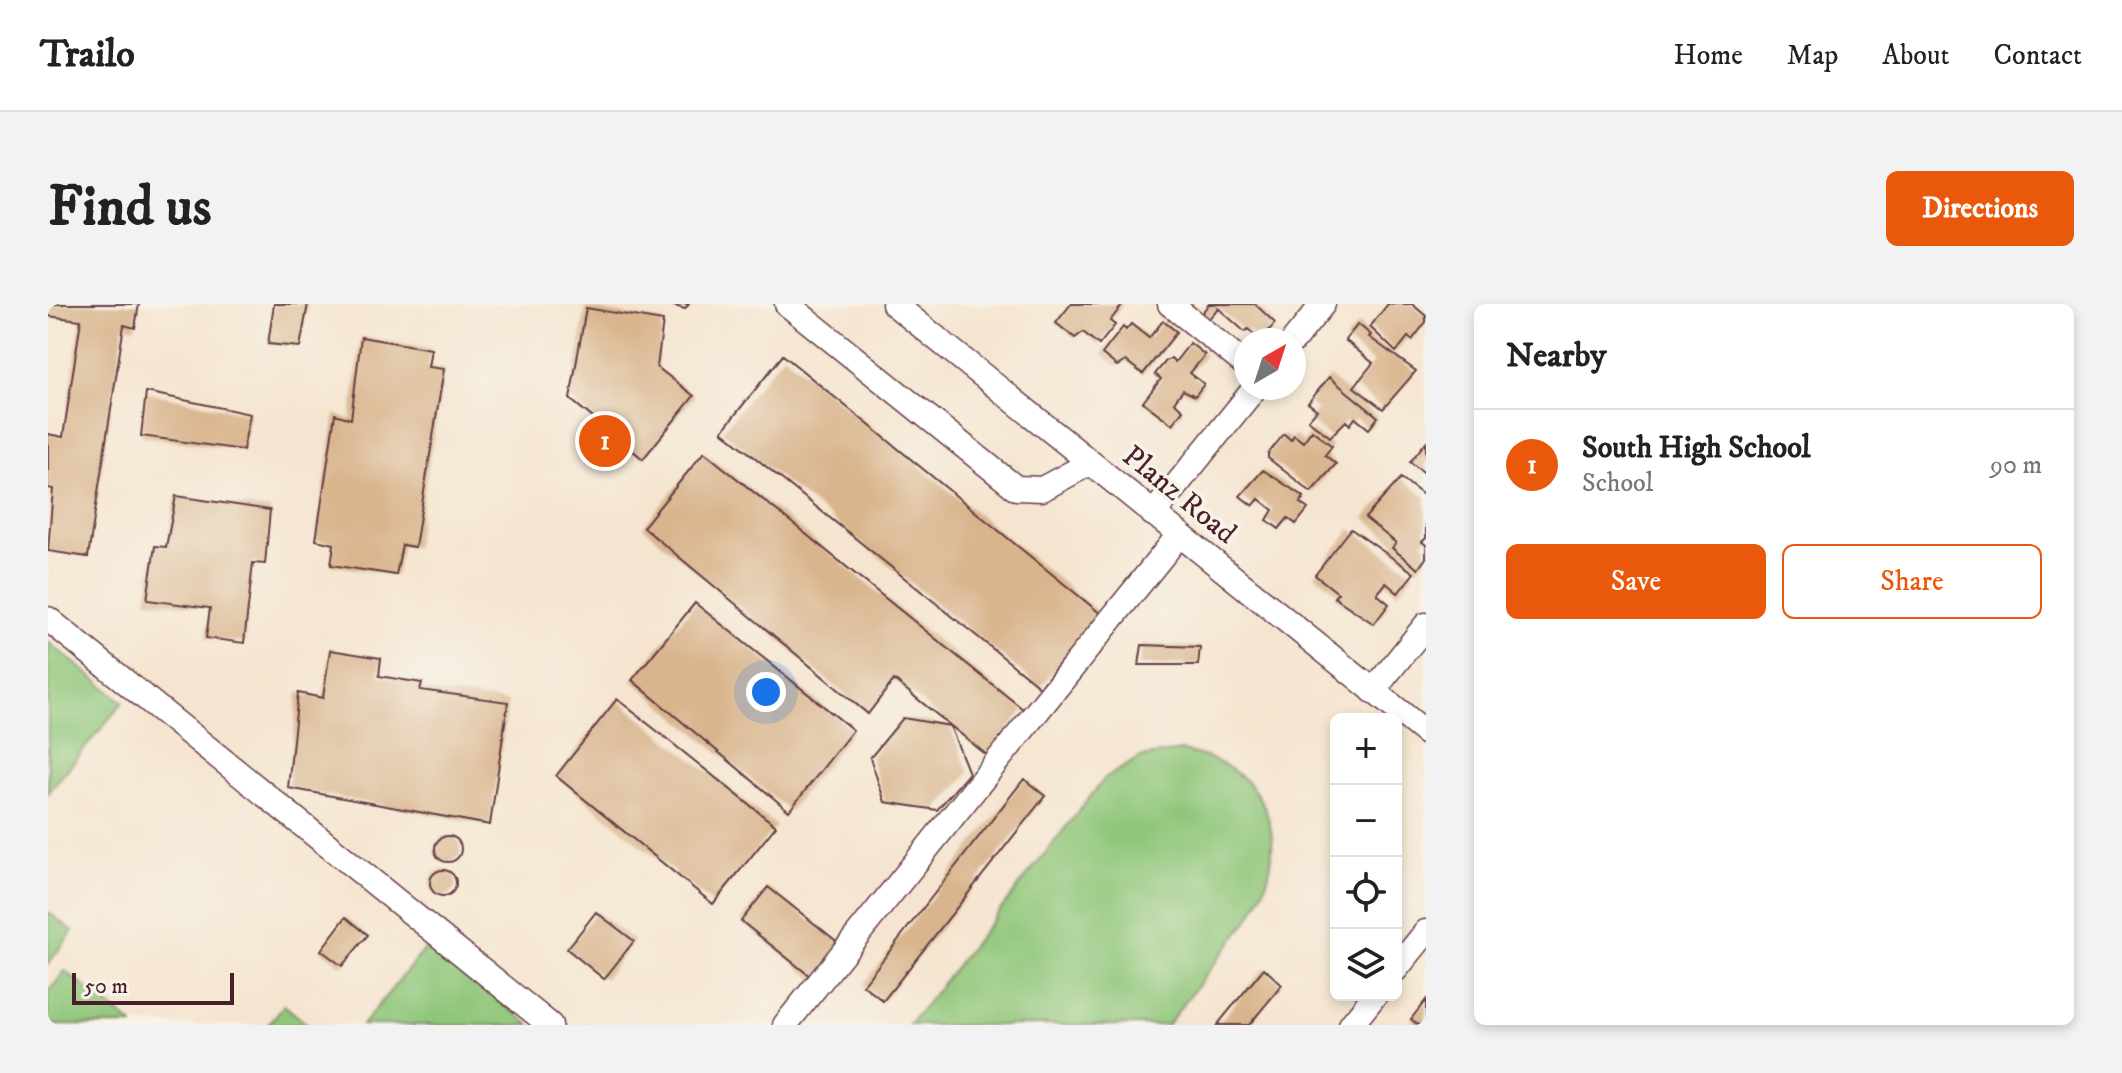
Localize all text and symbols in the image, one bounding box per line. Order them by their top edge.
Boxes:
text: Trailo [40,31,135,79]
text: Home [1674,38,1743,73]
text: Map [1787,38,1838,73]
text: About [1882,38,1949,73]
text: Contact [1993,38,2082,73]
button: Directions [1886,171,2074,246]
text: Find us [48,173,212,243]
north arrow [1234,328,1306,400]
text: Nearby [1506,335,1607,377]
pin: 1 [579,411,631,471]
text: South High School [1582,430,1811,467]
street label: Planz Road [1114,438,1244,552]
text: 1 [1527,449,1537,482]
text: 90 m [1990,449,2042,482]
text: School [1582,467,1653,500]
button: Save [1506,544,1766,619]
button: Share [1782,544,2042,619]
your location [746,672,786,712]
map controls [1330,713,1402,1001]
button: + [1330,713,1402,785]
button: − [1330,785,1402,857]
button: locate [1330,857,1402,929]
button: layers [1330,929,1402,1001]
scale bar [72,969,234,1005]
text: 50 m [84,973,128,1000]

